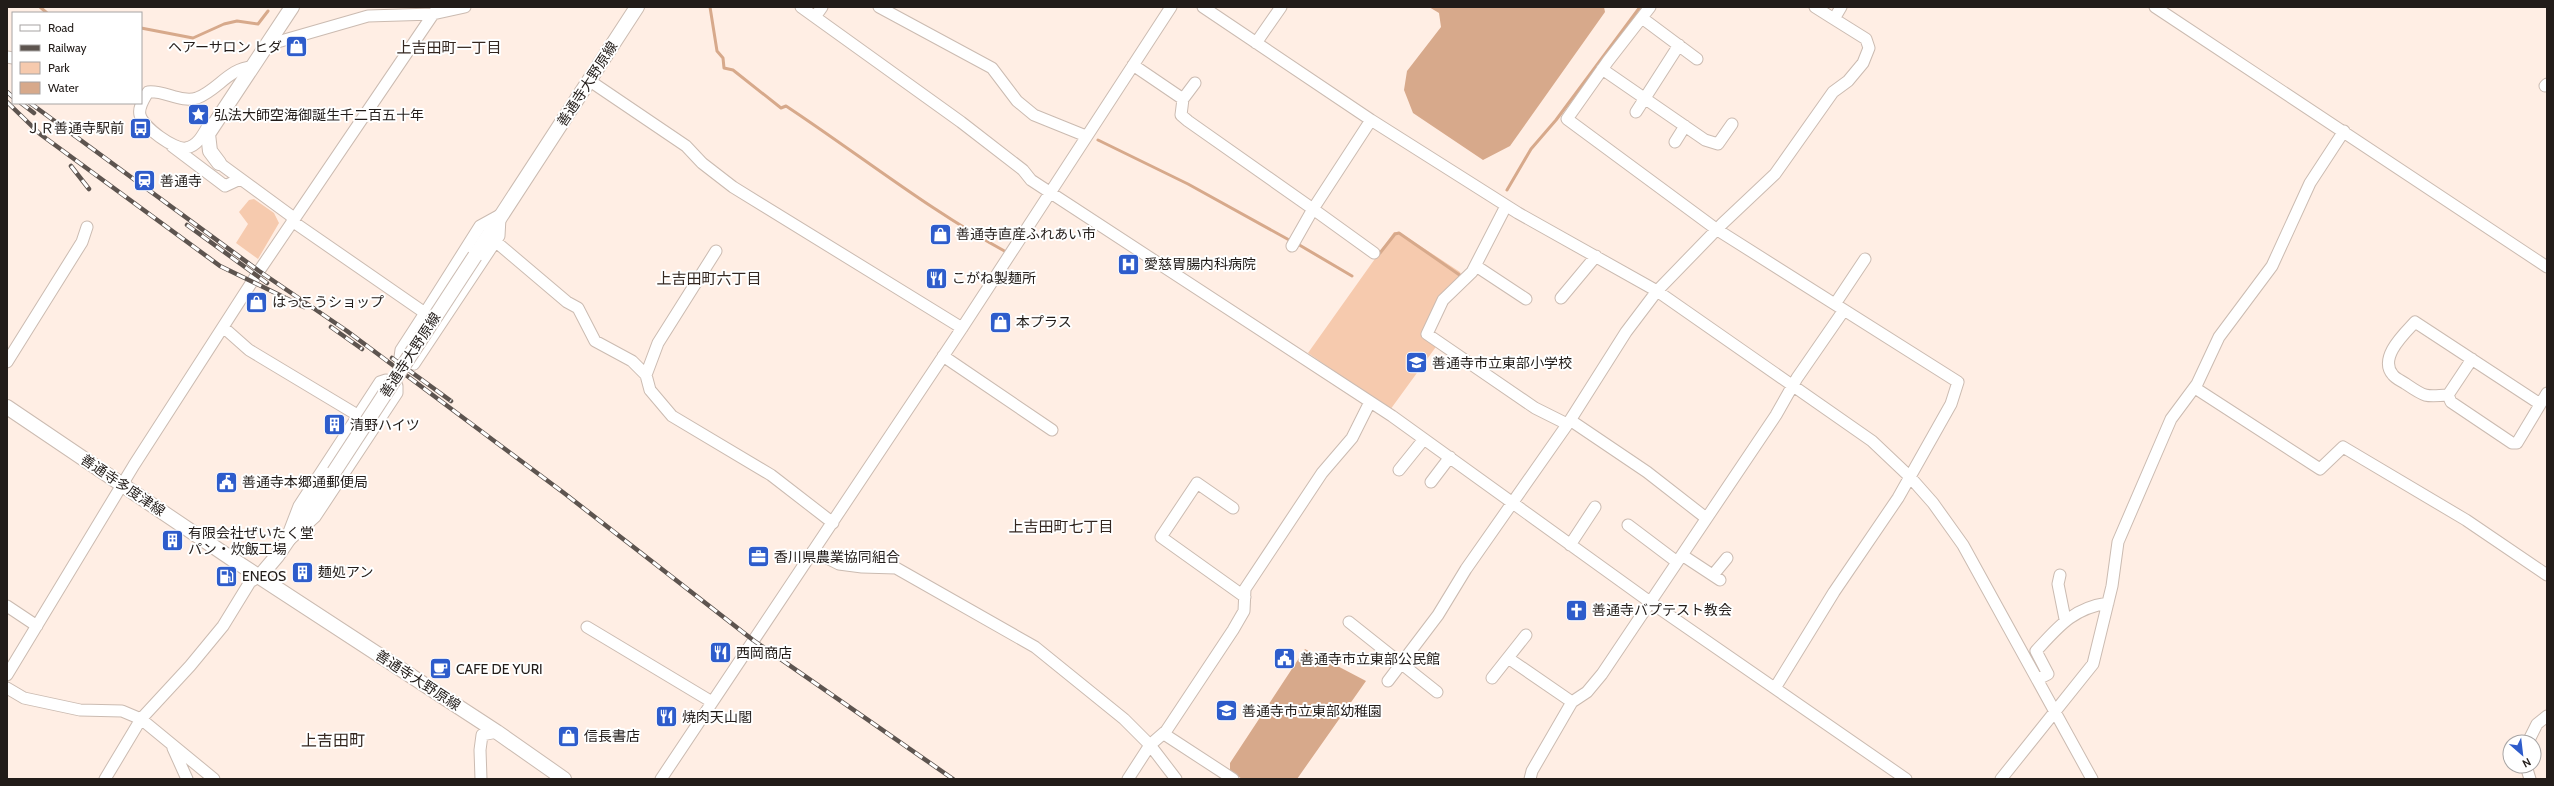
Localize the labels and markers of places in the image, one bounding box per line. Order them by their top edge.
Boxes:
shop icon: ヘアーサロン ヒダ [284,34,310,60]
place label: ヘアーサロン ヒダ [168,38,282,56]
place icon: 弘法大師空海御誕生千二百五十年 [186,102,212,128]
place label: 弘法大師空海御誕生千二百五十年 [214,106,424,124]
bus stop icon: ＪＲ善通寺駅前 [127,115,153,141]
place label: ＪＲ善通寺駅前 [26,119,124,137]
station icon: 善通寺 [131,168,157,194]
place label: 善通寺 [160,172,202,190]
shop icon: 善通寺直産ふれあい市 [927,221,953,247]
place label: 善通寺直産ふれあい市 [956,225,1096,243]
hospital icon: 愛慈胃腸内科病院 [1116,251,1142,277]
place label: 愛慈胃腸内科病院 [1144,255,1256,273]
restaurant icon: こがね製麺所 [924,265,950,291]
place label: こがね製麺所 [952,269,1036,287]
shop icon: はっこうショップ [244,289,270,315]
place label: はっこうショップ [272,293,384,311]
shop icon: 本プラス [987,309,1013,335]
place label: 本プラス [1016,313,1072,331]
school or university icon: 善通寺市立東部小学校 [1403,350,1429,376]
place label: 善通寺市立東部小学校 [1432,354,1572,372]
building icon: 清野ハイツ [322,412,348,438]
place label: 清野ハイツ [350,416,420,434]
public building icon: 善通寺本郷通郵便局 [213,469,239,495]
place label: 善通寺本郷通郵便局 [242,473,368,491]
place label: 有限会社ぜいたく堂 パン・炊飯工場 [188,524,314,558]
building icon: 有限会社ぜいたく堂 パン・炊飯工場 [159,528,185,554]
office icon: 香川県農業協同組合 [746,544,772,570]
place label: 香川県農業協同組合 [774,548,900,566]
building icon: 麺処アン [289,559,315,585]
fuel station icon: ENEOS [214,563,240,589]
place label: 麺処アン [318,563,373,581]
place label: ENEOS [242,567,286,585]
church icon: 善通寺バプテスト教会 [1563,597,1589,623]
place label: 善通寺バプテスト教会 [1592,601,1732,619]
restaurant icon: 西岡商店 [708,640,734,666]
place label: 西岡商店 [736,644,792,662]
public building icon: 善通寺市立東部公民館 [1271,646,1297,672]
place label: 善通寺市立東部公民館 [1300,650,1440,668]
cafe icon: CAFE DE YURI [427,656,453,682]
place label: CAFE DE YURI [456,660,543,678]
school or university icon: 善通寺市立東部幼稚園 [1213,698,1239,724]
place label: 善通寺市立東部幼稚園 [1242,702,1382,720]
restaurant icon: 焼肉天山閣 [653,704,679,730]
place label: 焼肉天山閣 [682,708,752,726]
shop icon: 信長書店 [556,723,582,749]
place label: 信長書店 [584,727,640,745]

